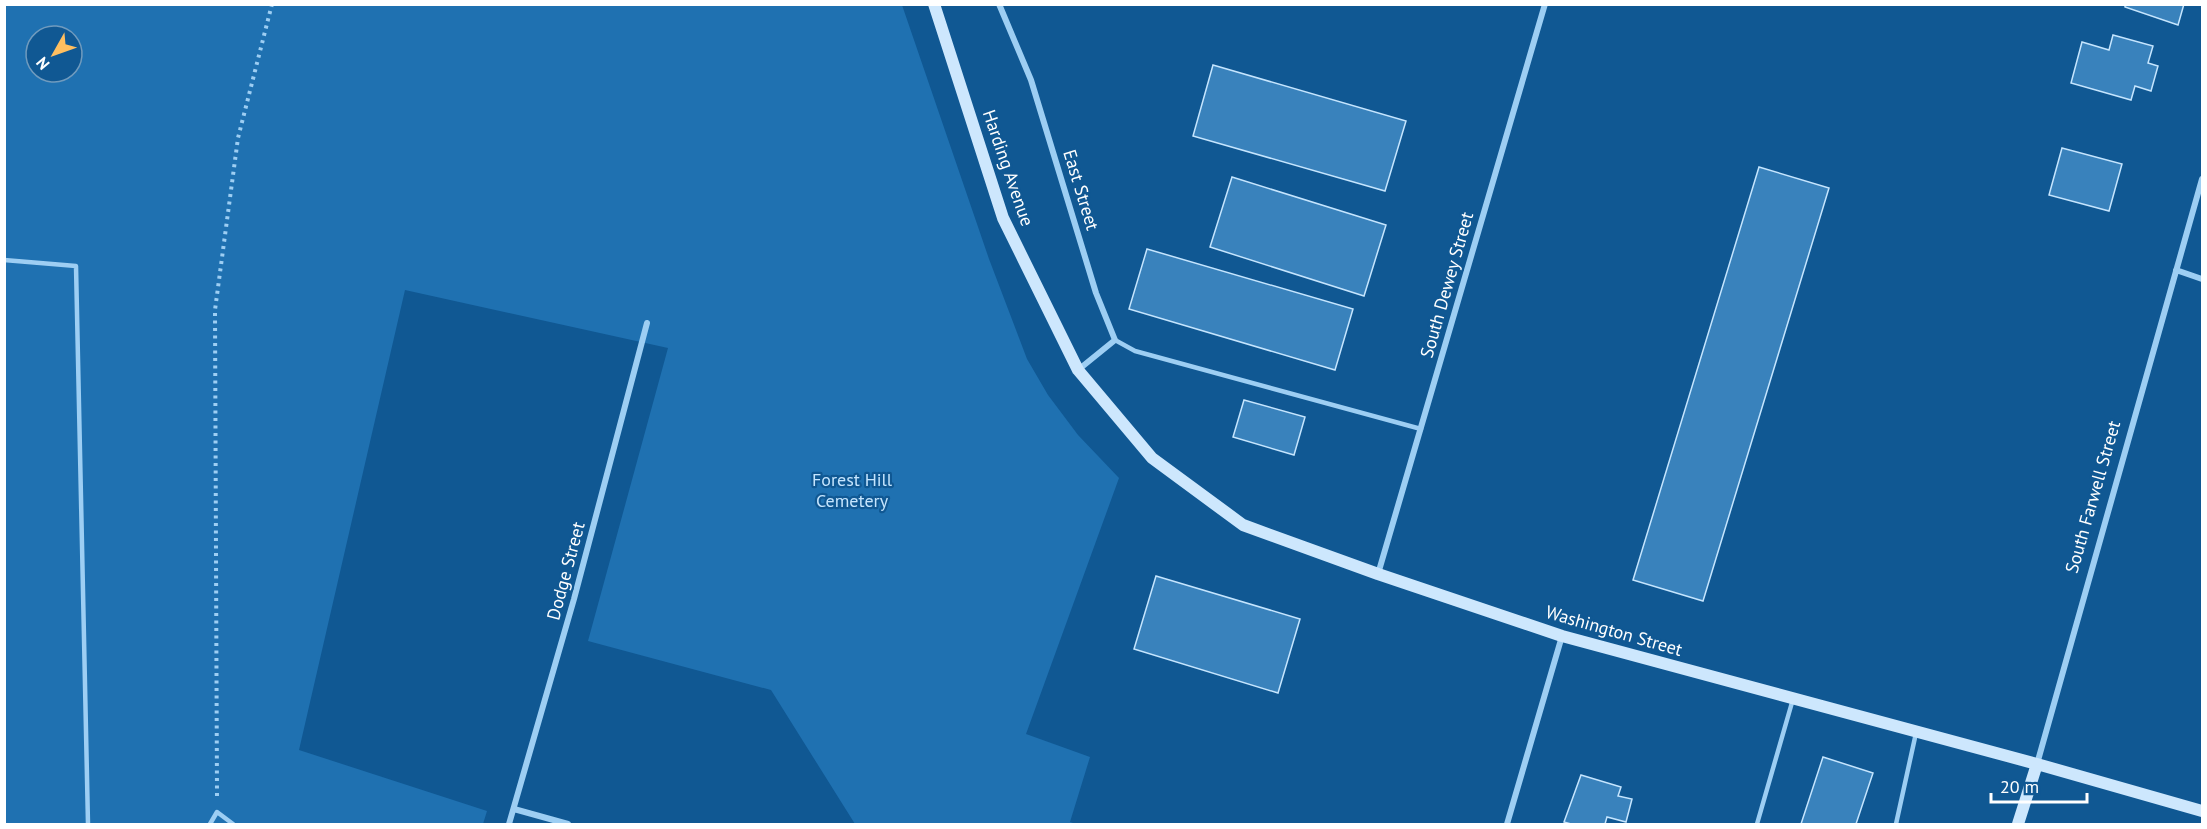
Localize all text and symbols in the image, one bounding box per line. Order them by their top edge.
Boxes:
north arrow [24,24,84,84]
text: N [31,53,54,74]
street label: Harding Avenue [978,107,1039,229]
street label: East Street [1058,147,1105,233]
street label: South Dewey Street [1415,209,1478,360]
street label: South Farwell Street [2060,418,2125,576]
park label: Forest Hill Cemetery [812,468,893,512]
street label: Dodge Street [541,519,590,622]
street label: Washington Street [1543,600,1685,661]
scale bar [1991,766,2087,804]
text: 20 m [2000,775,2039,798]

